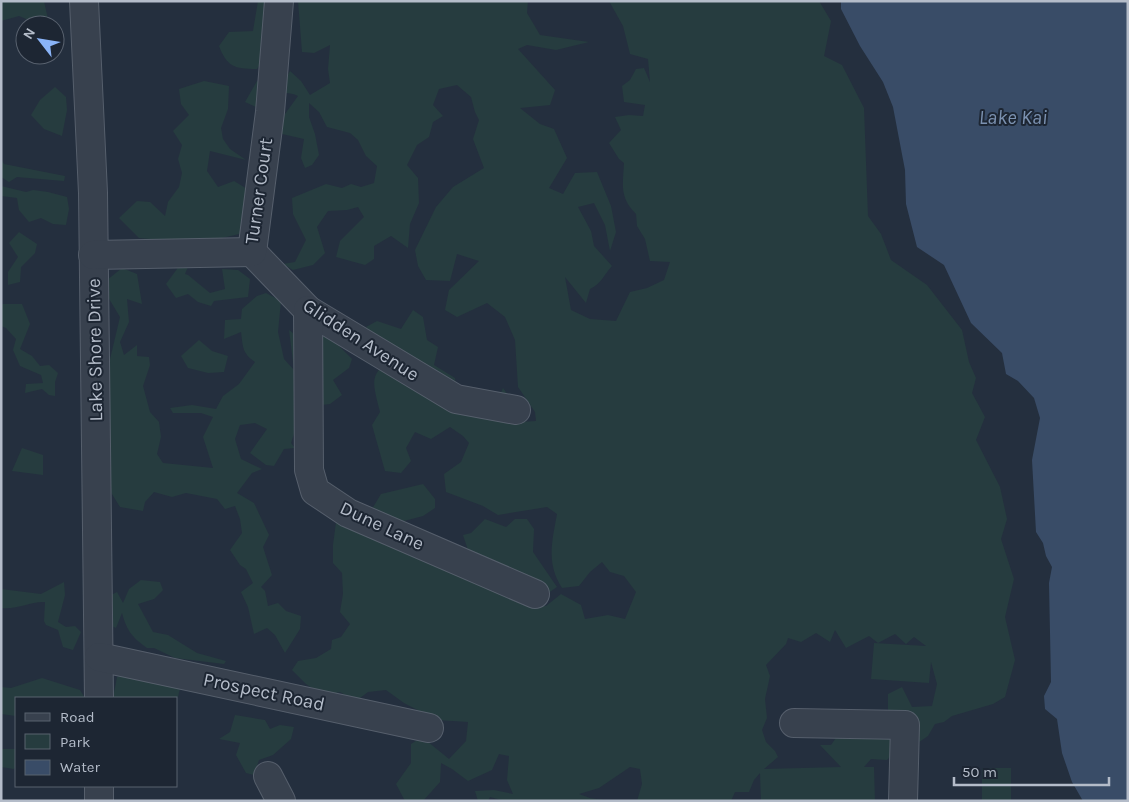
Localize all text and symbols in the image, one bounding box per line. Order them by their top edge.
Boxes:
north arrow [15,15,65,65]
text: N [19,25,39,42]
water label: Lake Kai [979,106,1047,129]
street label: Turner Court [241,137,277,245]
street label: Lake Shore Drive [83,278,107,422]
street label: Glidden Avenue [299,294,423,386]
street label: Dune Lane [336,497,428,555]
street label: Prospect Road [201,668,327,716]
legend [15,697,178,787]
text: Road [60,708,95,726]
text: Park [60,733,90,751]
scale bar [954,754,1109,786]
text: Water [60,758,101,776]
text: 50 m [962,763,997,781]

